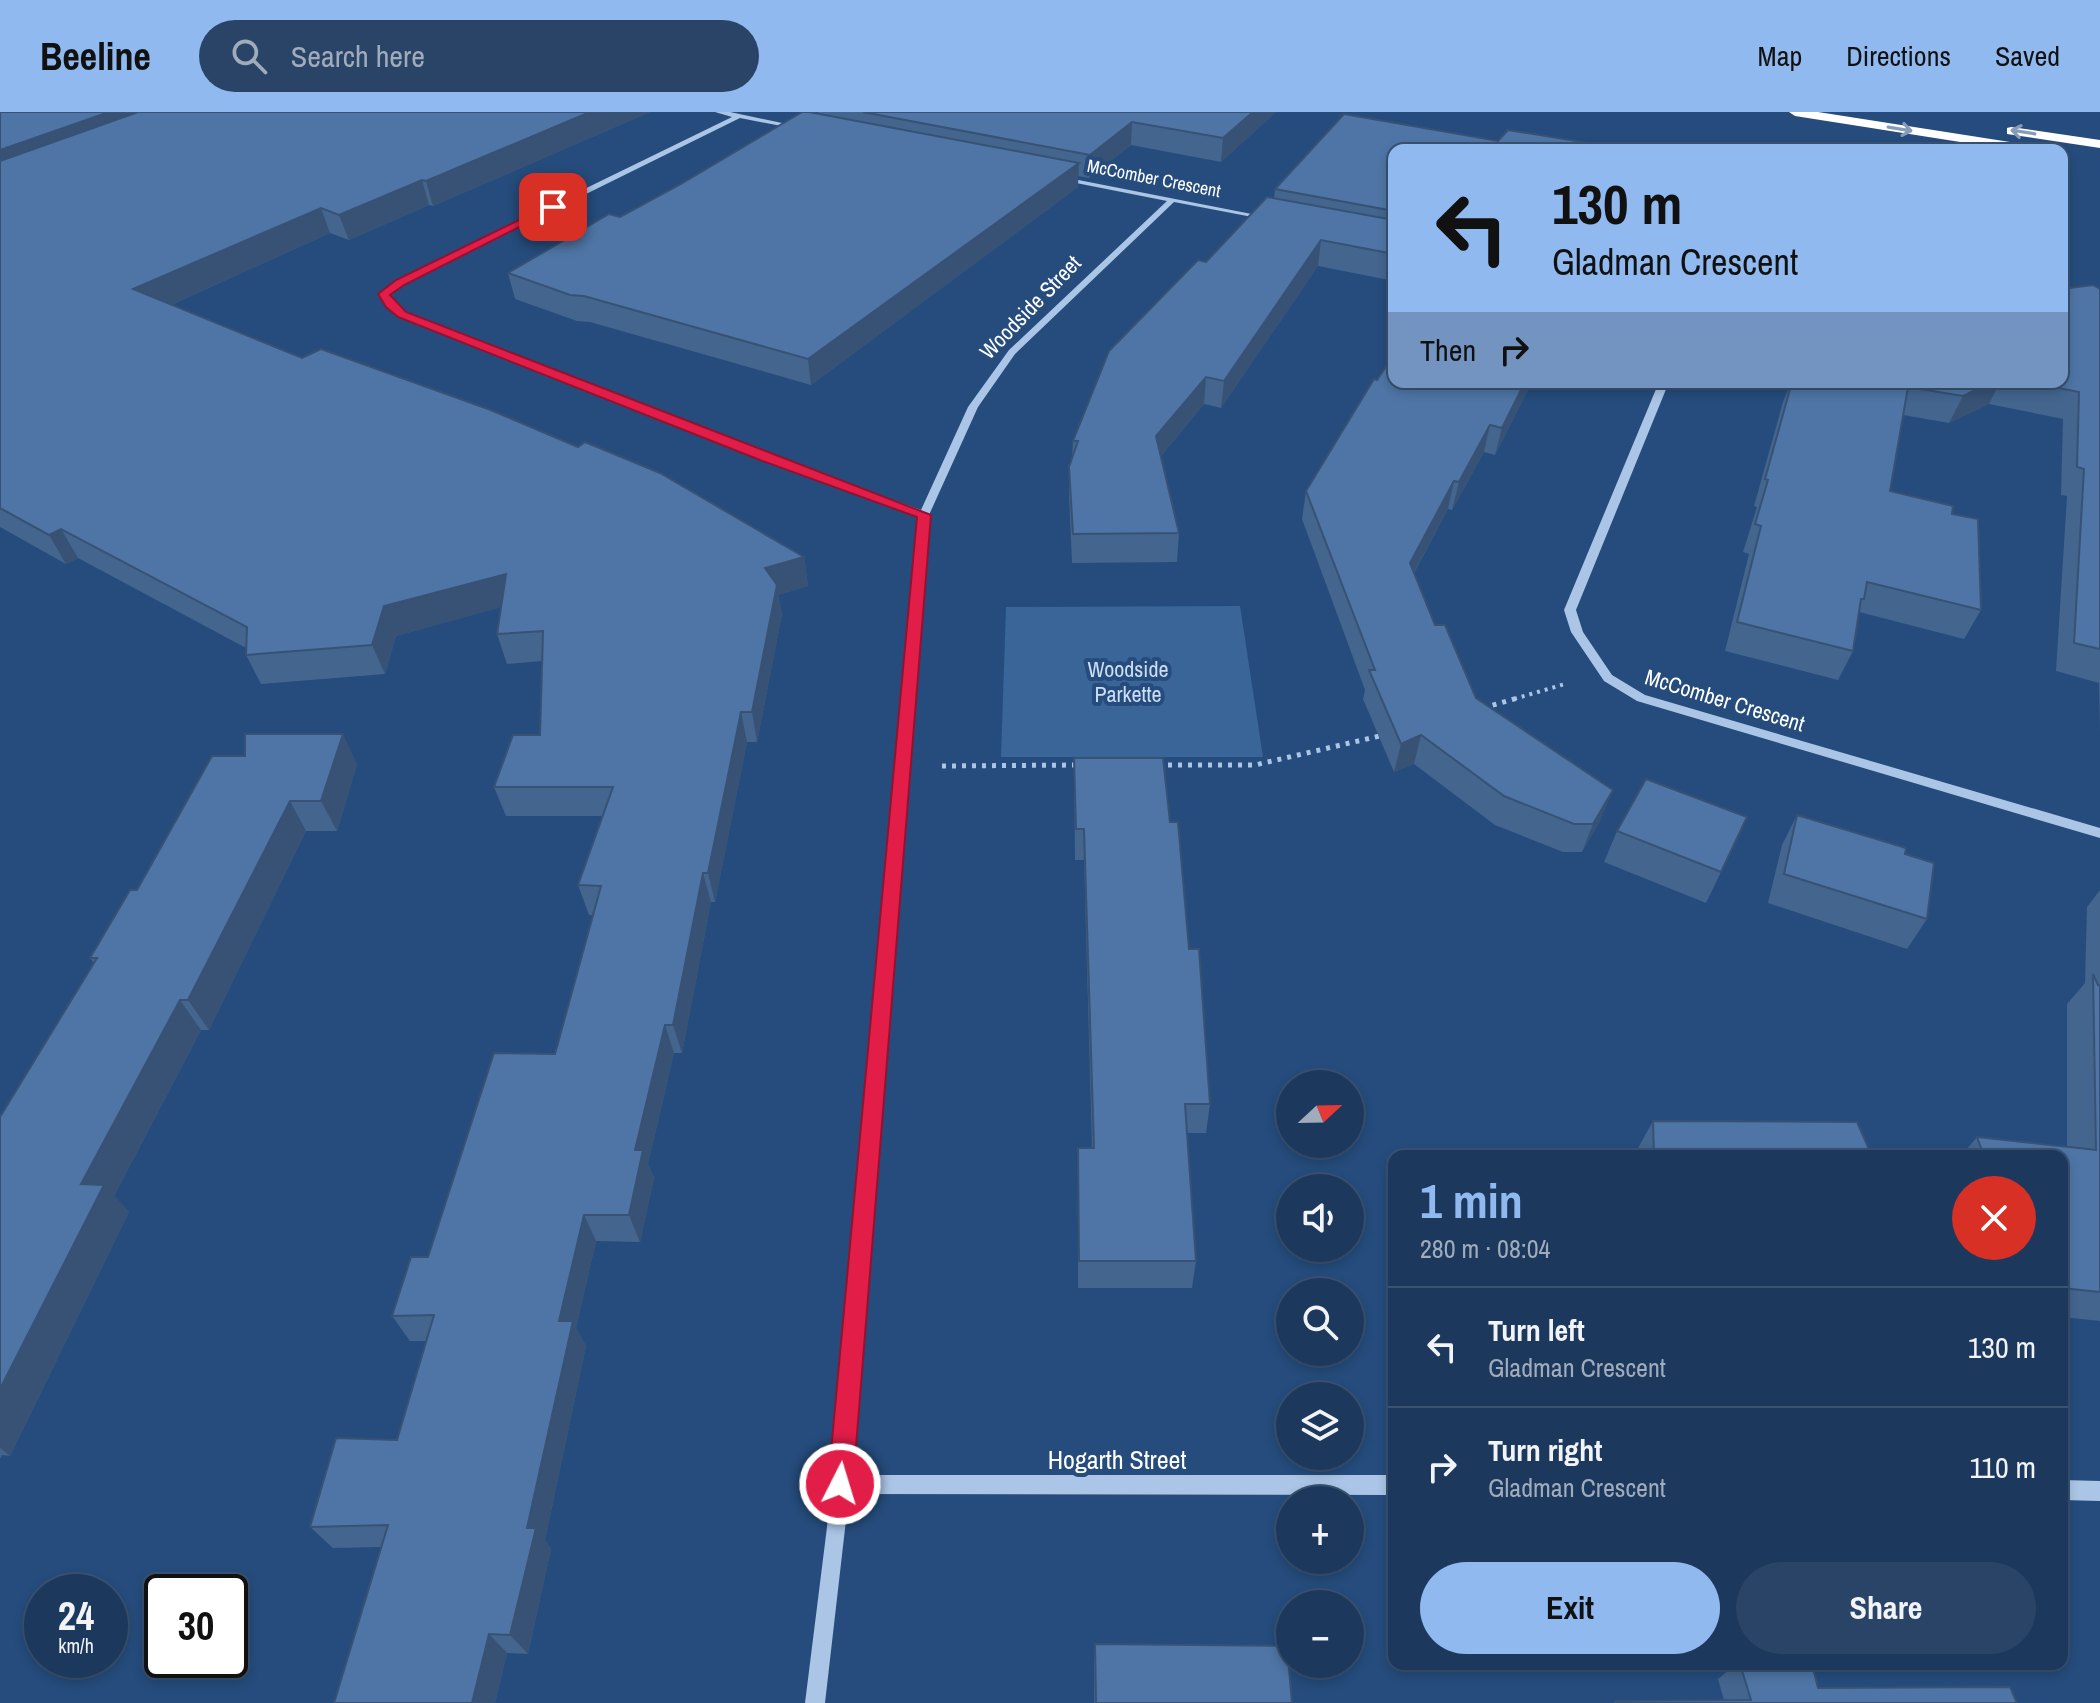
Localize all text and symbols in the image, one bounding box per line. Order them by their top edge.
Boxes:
search box [199,20,759,92]
text: Beeline [40,31,151,82]
icon: search [227,34,271,78]
text: Search here [291,36,425,76]
text: Map [1758,37,1802,75]
text: Directions [1846,37,1951,75]
text: Saved [1995,37,2060,75]
one-way arrow [1887,122,1912,137]
one-way arrow [2011,124,2036,139]
street label: McComber Crescent [1085,153,1223,203]
text: 130 m [1552,166,1682,241]
pin [519,173,587,241]
icon: left [1420,176,1524,280]
icon: arrive [531,185,575,229]
text: Gladman Crescent [1552,238,1798,286]
street label: Woodside Street [973,248,1087,366]
icon: right [1492,328,1536,372]
text: Then [1420,330,1476,370]
park label: Woodside Parkette [1088,654,1168,709]
street label: McComber Crescent [1642,661,1808,739]
north arrow [1276,1070,1364,1158]
map controls [1276,1070,1364,1678]
text: 1 min [1420,1168,1523,1233]
button: sound [1276,1174,1364,1262]
button: close [1952,1176,2036,1260]
text: 280 m · 08:04 [1420,1231,1550,1266]
button: search [1276,1278,1364,1366]
text: Turn left [1488,1310,1585,1350]
icon: left [1420,1325,1464,1369]
text: 130 m [1968,1327,2036,1367]
text: Gladman Crescent [1488,1350,1666,1385]
button: layers [1276,1382,1364,1470]
text: Turn right [1488,1430,1602,1470]
position arrow [798,1442,882,1526]
street label: Hogarth Street [1048,1442,1186,1477]
icon: right [1420,1445,1464,1489]
text: 110 m [1969,1447,2036,1487]
text: Gladman Crescent [1488,1470,1666,1505]
button: + [1276,1486,1364,1574]
button: Exit [1420,1562,1720,1654]
button: Share [1736,1562,2036,1654]
speed limit sign: 30 [144,1574,248,1678]
text: 24 [58,1589,94,1642]
button: − [1276,1590,1364,1678]
text: km/h [58,1632,94,1659]

